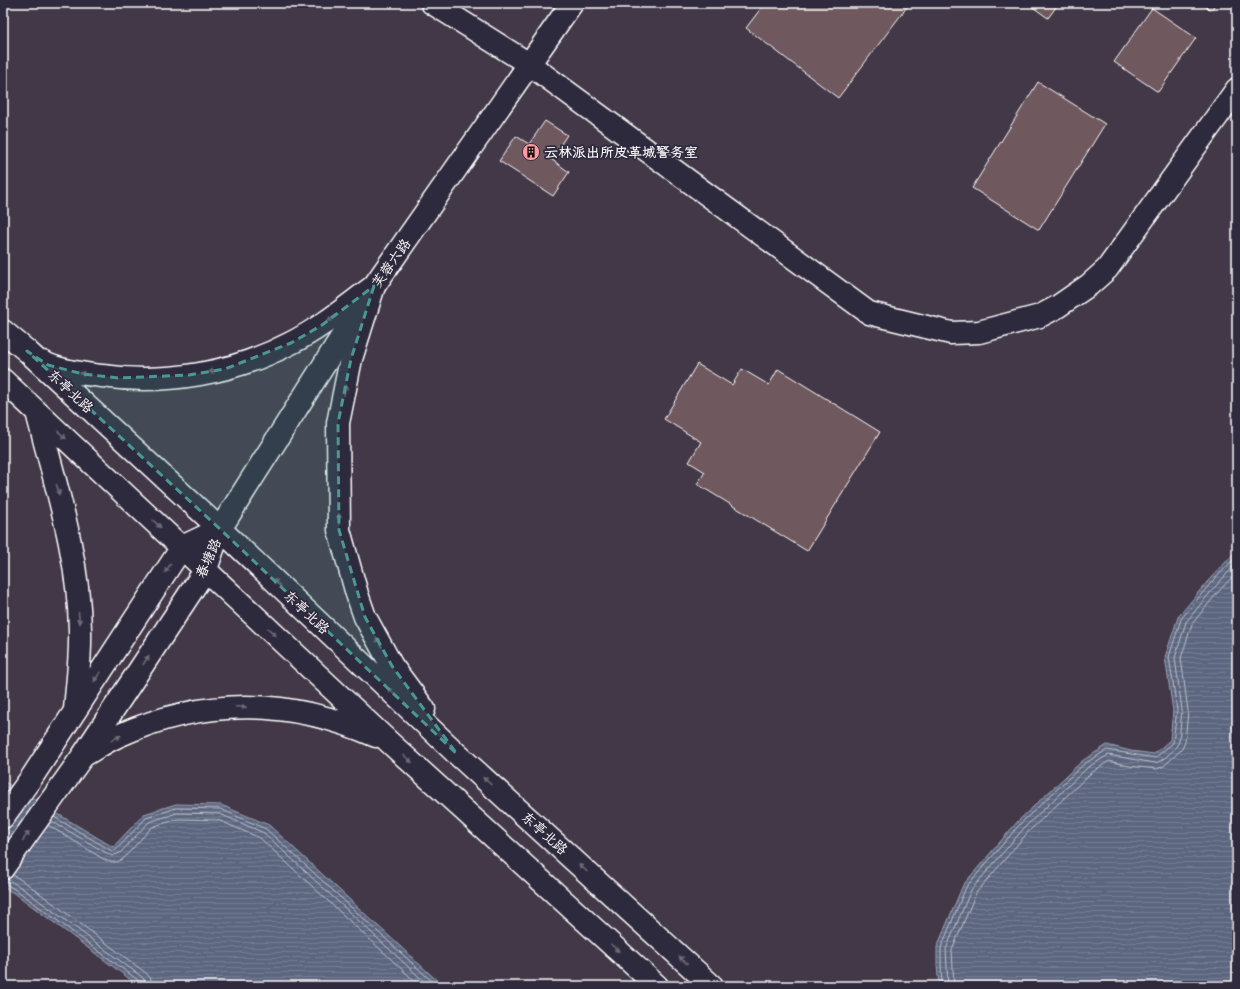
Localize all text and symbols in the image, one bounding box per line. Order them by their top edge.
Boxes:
building icon: 云林派出所皮革城警务室 [521,142,541,162]
place label: 云林派出所皮革城警务室 [544,145,698,163]
street label: 芙蓉六路 [369,236,416,292]
one-way arrow [326,314,337,322]
street label: 东亭北路 [43,367,96,418]
one-way arrow [208,368,220,374]
one-way arrow [79,370,91,376]
one-way arrow [342,384,348,396]
one-way arrow [57,431,67,440]
one-way arrow [55,484,61,496]
one-way arrow [335,513,342,525]
one-way arrow [152,519,162,529]
street label: 春塘路 [193,536,227,582]
one-way arrow [164,563,172,573]
one-way arrow [272,579,282,588]
street label: 东亭北路 [279,588,332,639]
one-way arrow [76,612,83,624]
one-way arrow [268,627,277,636]
one-way arrow [375,636,382,648]
one-way arrow [142,654,149,666]
one-way arrow [93,672,101,682]
one-way arrow [387,688,396,697]
one-way arrow [235,704,248,710]
one-way arrow [110,735,121,741]
one-way arrow [403,755,413,764]
one-way arrow [481,776,492,785]
street label: 东亭北路 [517,809,570,860]
one-way arrow [22,831,30,841]
one-way arrow [578,863,588,872]
one-way arrow [610,944,621,953]
one-way arrow [678,955,688,964]

